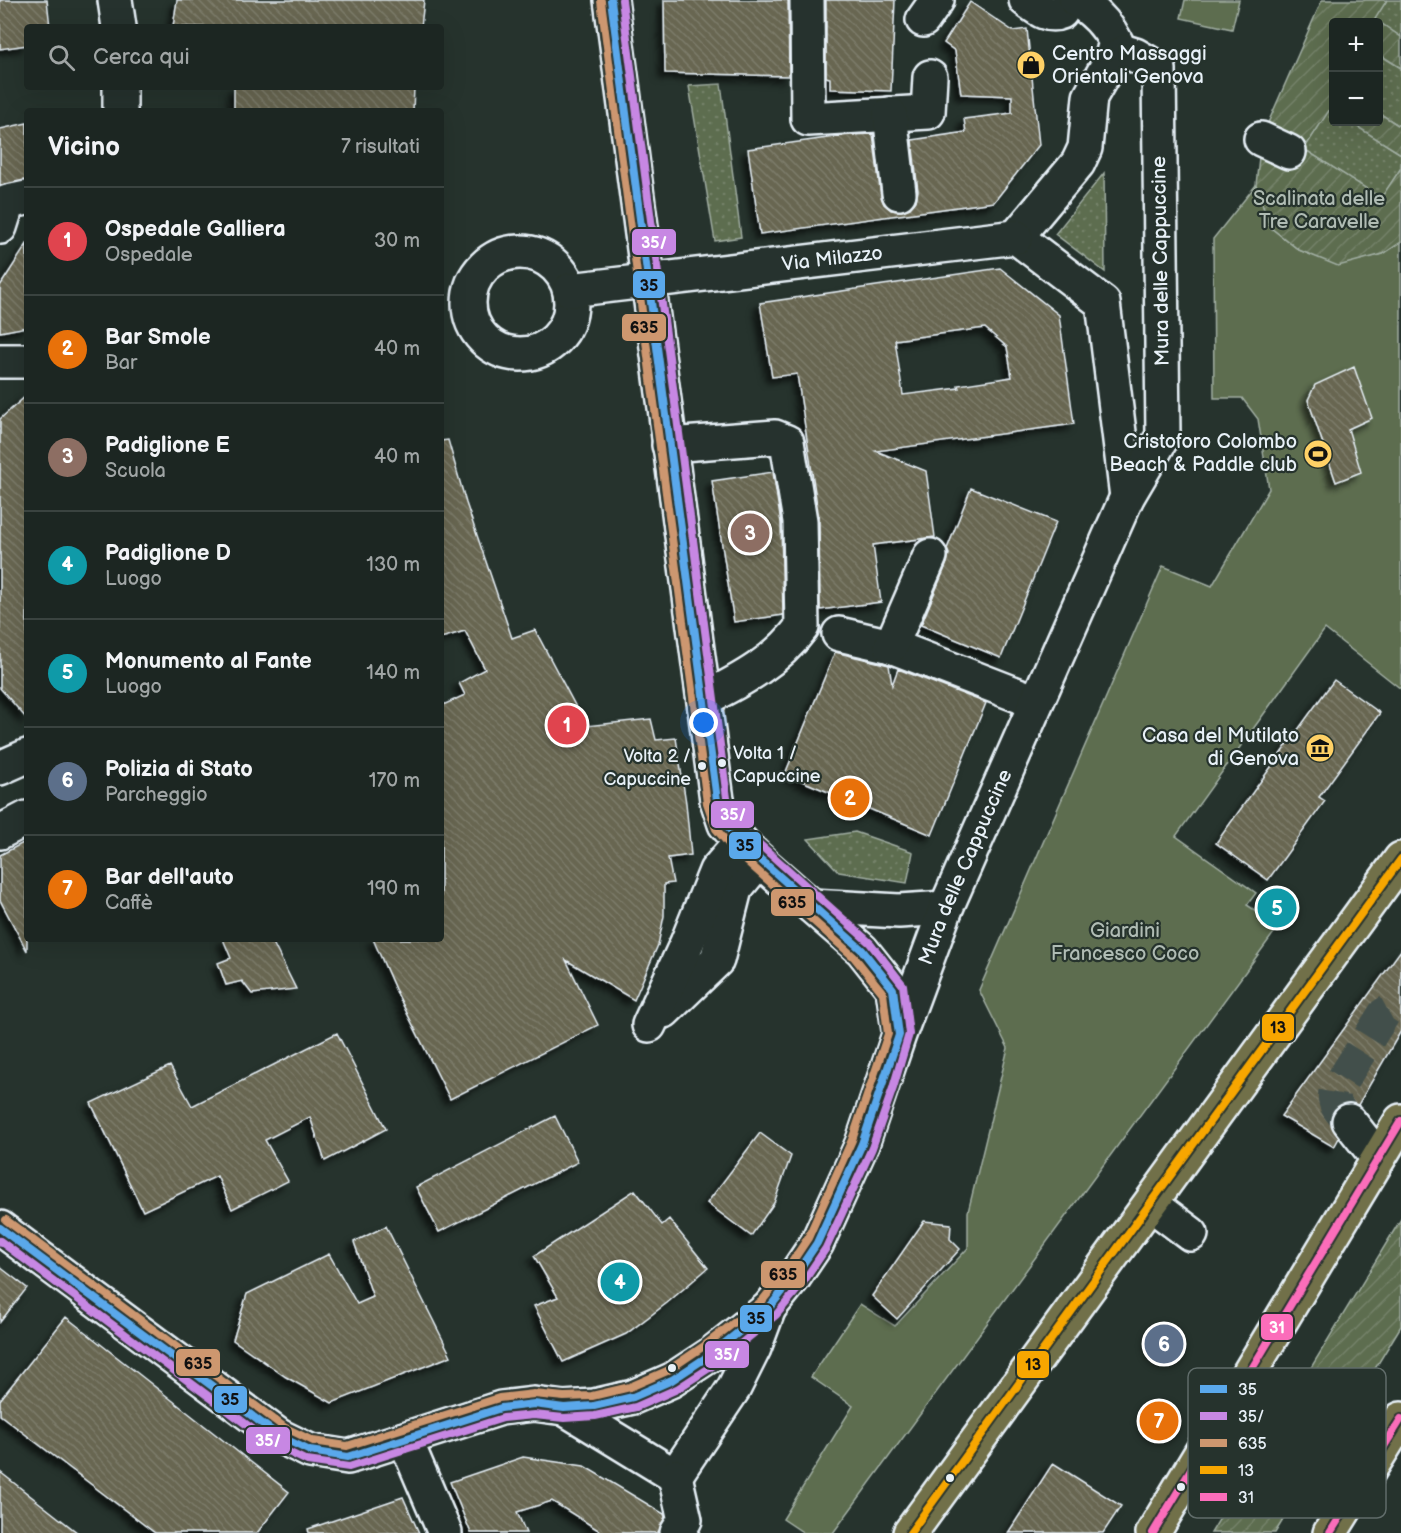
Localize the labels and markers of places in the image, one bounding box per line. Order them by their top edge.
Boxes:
place label: Centro Massaggi Orientali Genova [1052,42,1207,89]
shop icon: Centro Massaggi Orientali Genova [1015,49,1047,81]
place label: Cristoforo Colombo Beach & Paddle club [1109,430,1297,477]
sports icon: Cristoforo Colombo Beach & Paddle club [1302,438,1334,470]
pin: 3 [730,510,770,556]
pin: 1 [548,702,586,748]
place label: Casa del Mutilato di Genova [1142,724,1299,771]
museum icon: Casa del Mutilato di Genova [1304,732,1336,764]
place label: Volta 1 / Capuccine [733,743,821,787]
place label: Volta 2 / Capuccine [604,746,691,790]
marker: Volta 1 / Capuccine [716,757,728,769]
marker: Volta 2 / Capuccine [696,760,708,772]
pin: 2 [830,776,870,820]
pin: 5 [1258,886,1296,930]
pin: 4 [600,1260,640,1304]
pin: 6 [1144,1322,1184,1366]
unlabelled marker [666,1362,678,1374]
pin: 7 [1140,1398,1178,1444]
unlabelled marker [944,1472,956,1484]
unlabelled marker [1175,1481,1187,1493]

